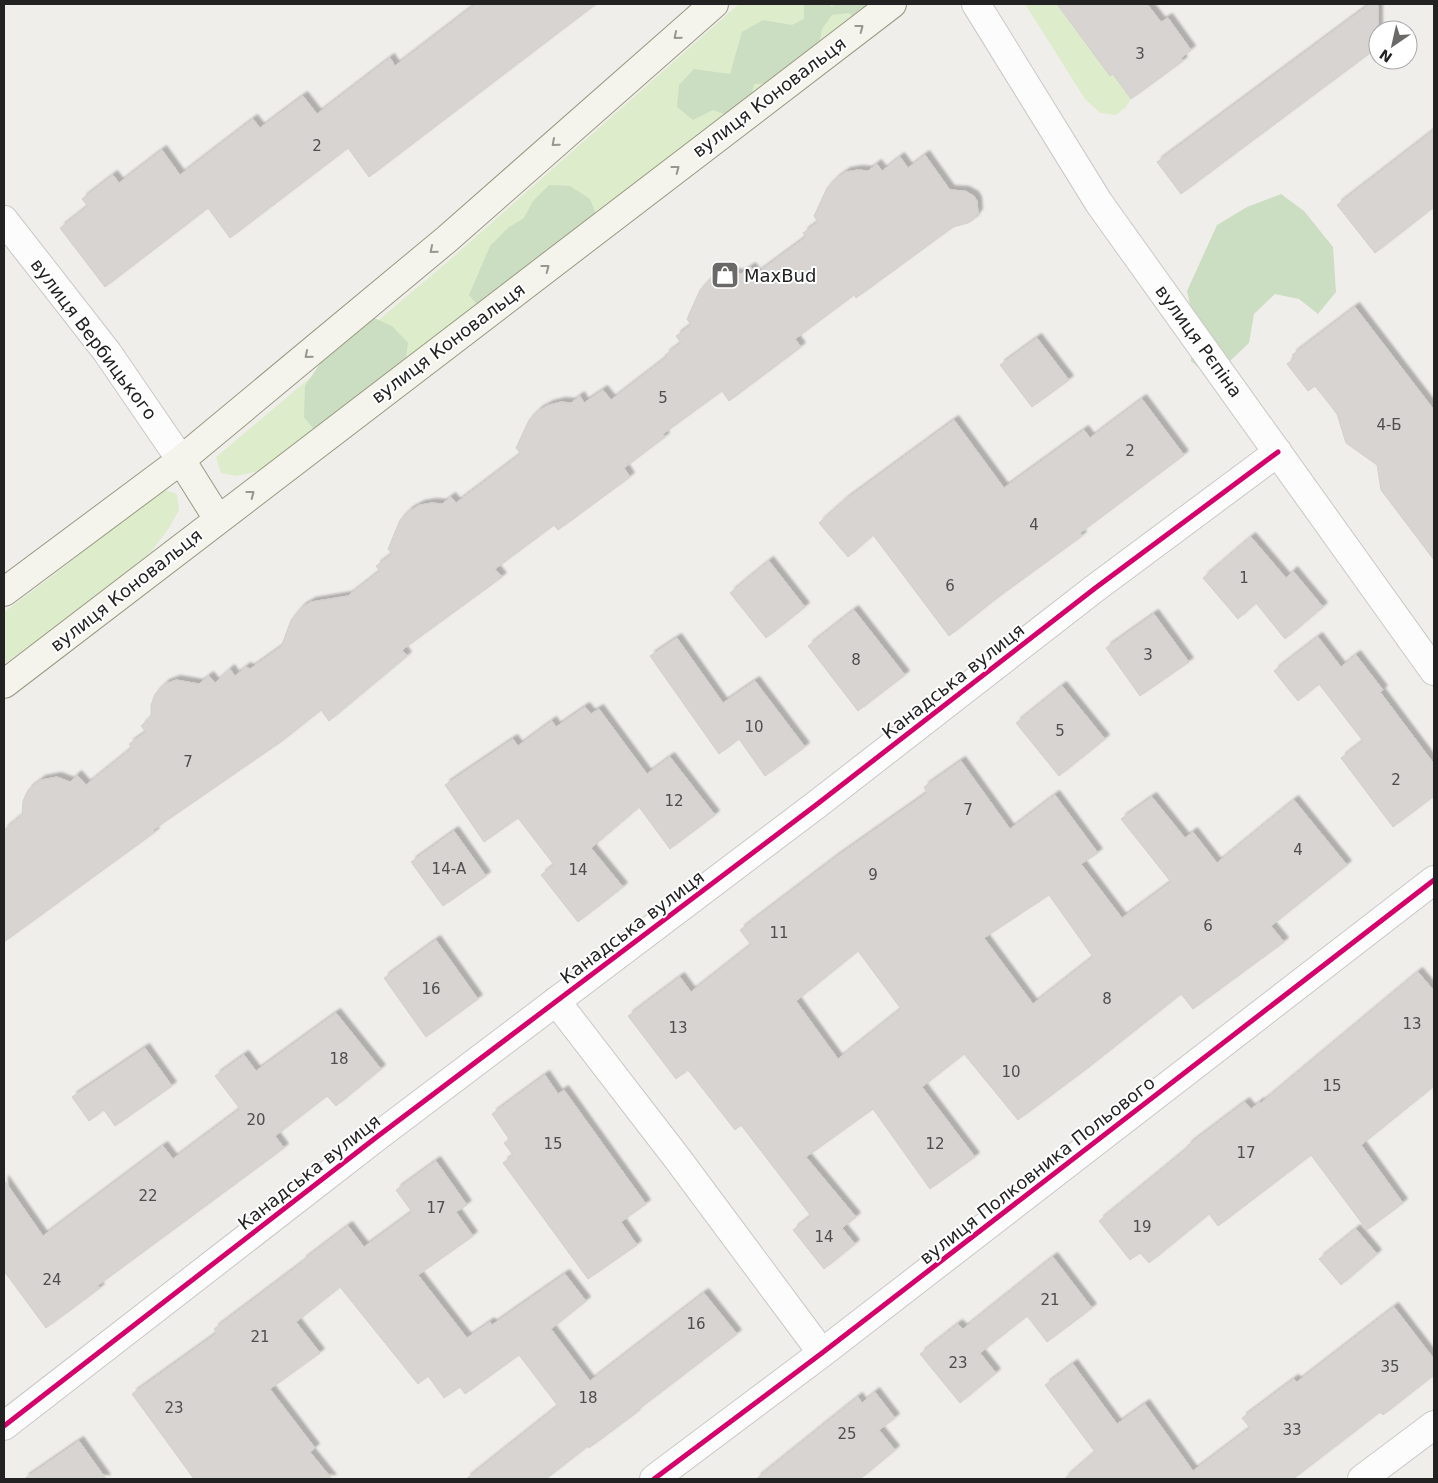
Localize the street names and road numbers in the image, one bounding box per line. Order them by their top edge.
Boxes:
street label: вулиця Коновальця [688,32,850,162]
street label: вулиця Вербицького [27,254,161,424]
street label: вулиця Коновальця [367,278,529,408]
street label: вулиця Рєпіна [1151,281,1247,401]
street label: вулиця Коновальця [46,524,206,656]
street label: Канадська вулиця [878,619,1028,743]
street label: Канадська вулиця [556,866,708,988]
street label: вулиця Полковника Польового [915,1072,1159,1268]
street label: Канадська вулиця [234,1110,384,1234]

